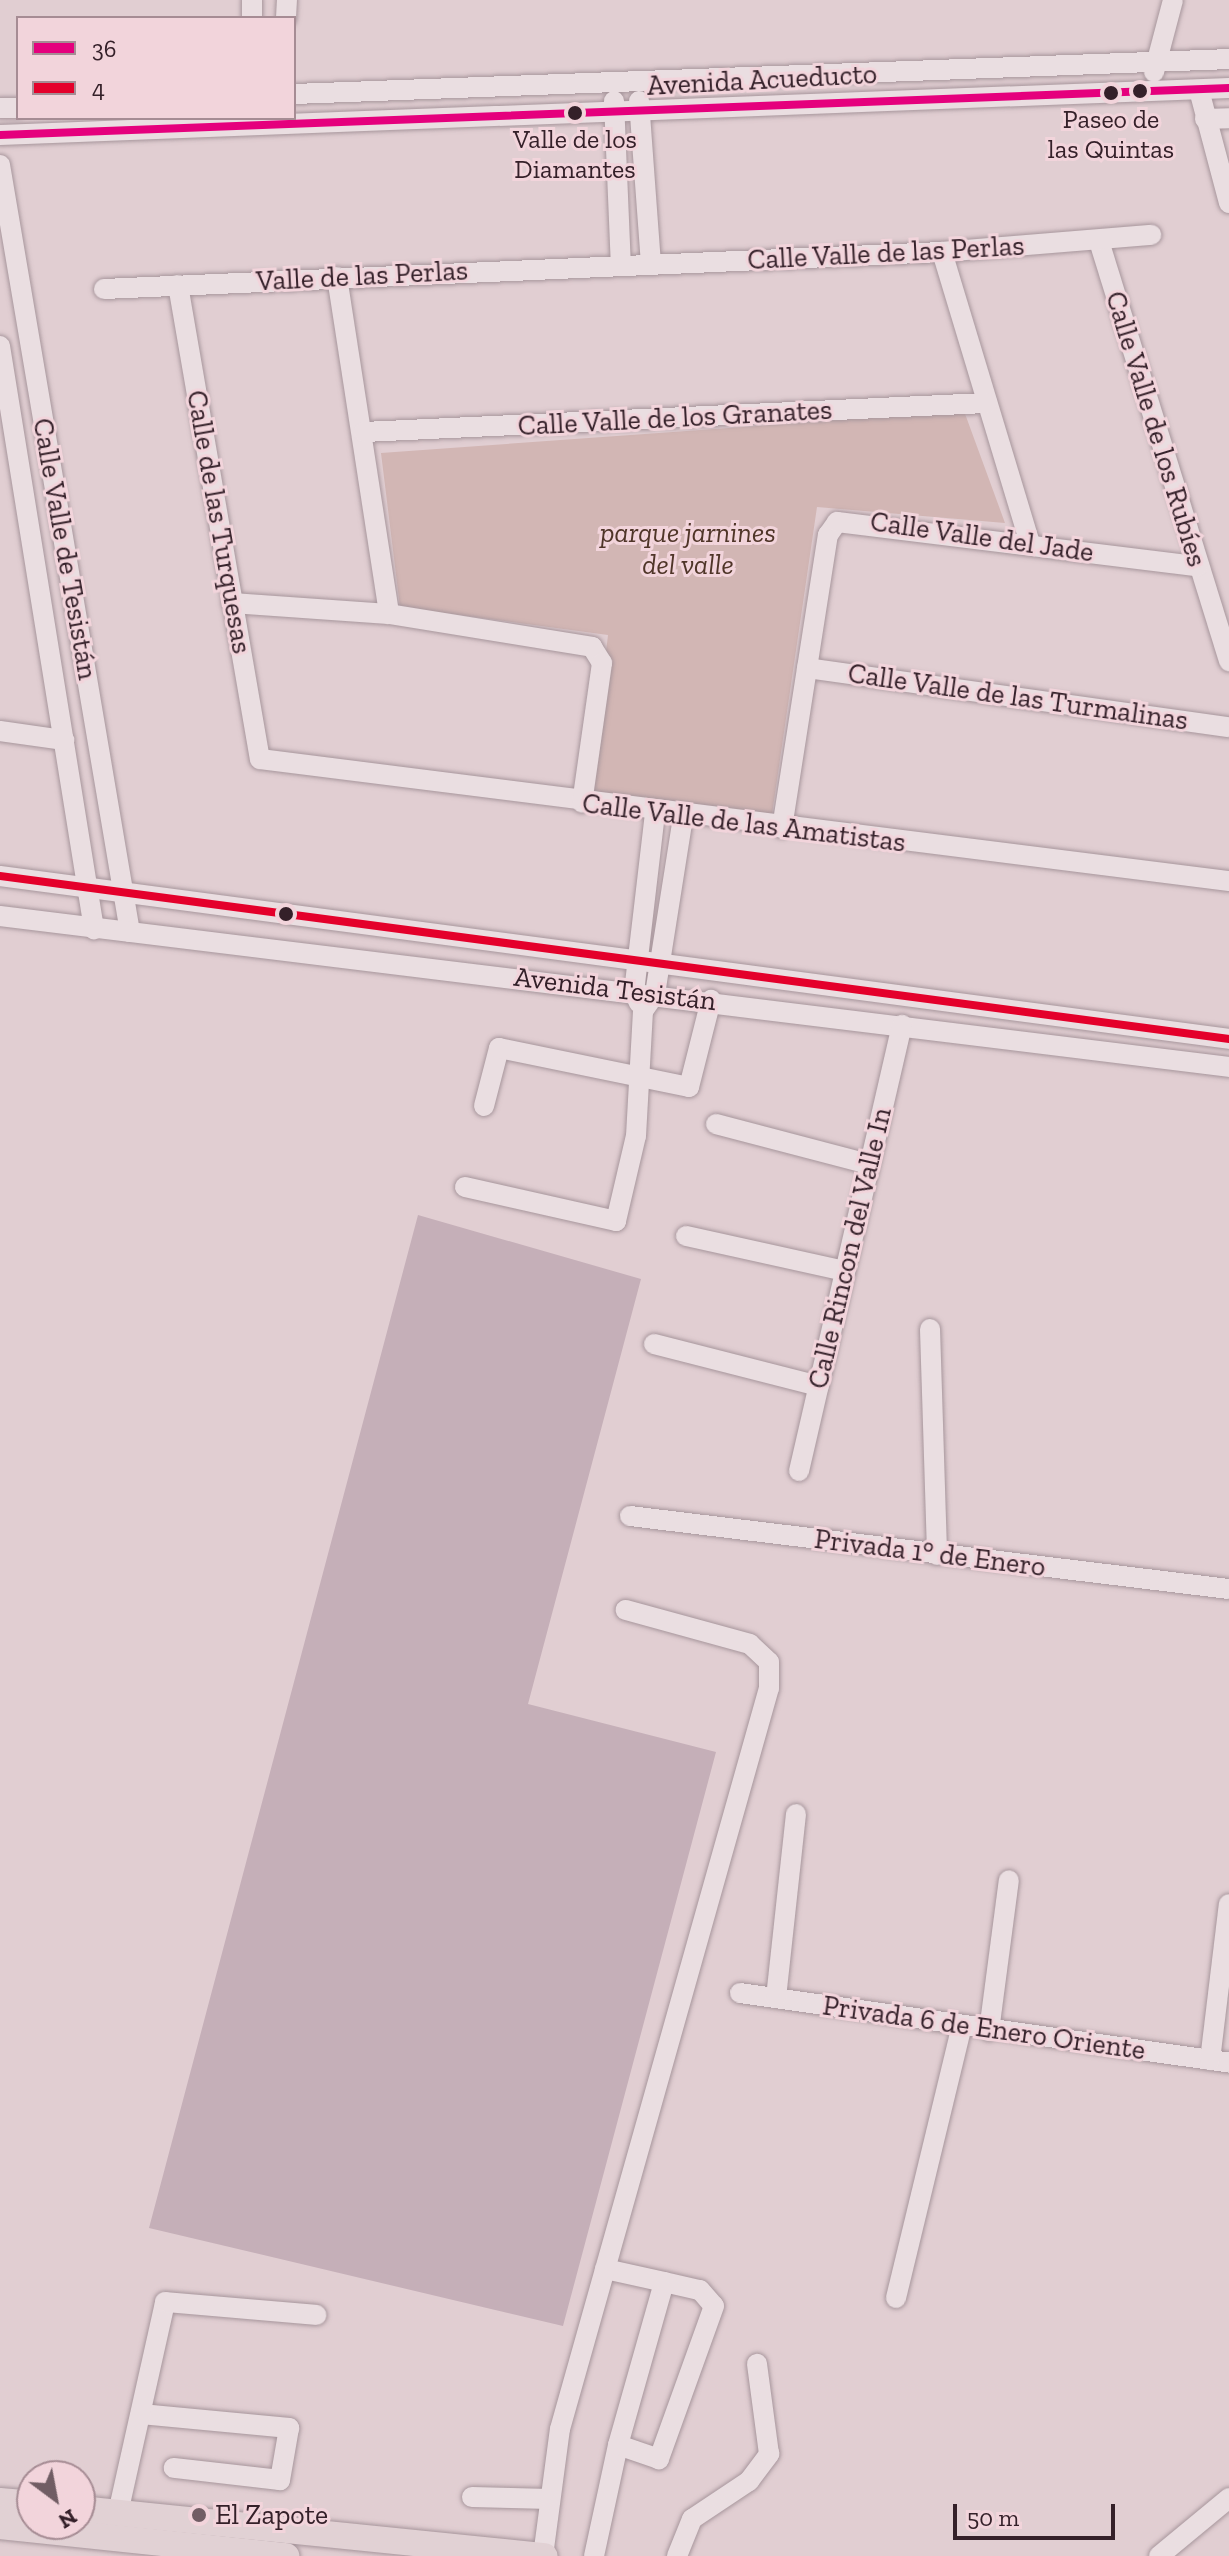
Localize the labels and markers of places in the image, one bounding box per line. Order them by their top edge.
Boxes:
unlabelled marker [1132,83,1148,99]
marker: Paseo de las Quintas [1103,85,1119,101]
place label: Paseo de las Quintas [1048,104,1174,166]
marker: Valle de los Diamantes [567,105,583,121]
place label: Valle de los Diamantes [513,124,637,186]
unlabelled marker [278,906,294,922]
place label: El Zapote [215,2498,328,2532]
marker: El Zapote [190,2506,208,2524]

